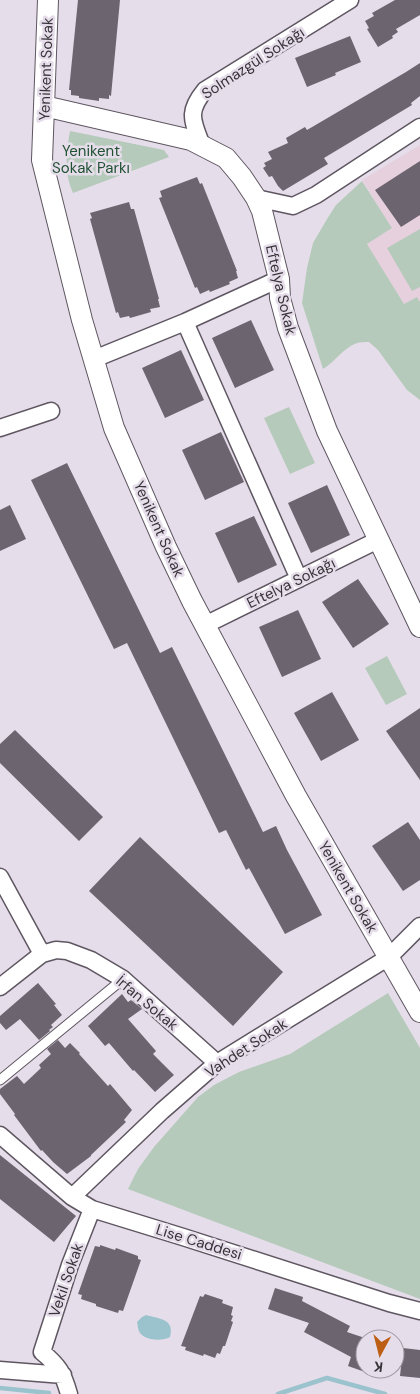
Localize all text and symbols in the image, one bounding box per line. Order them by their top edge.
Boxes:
street label: Yenikent Sokak [34,17,58,121]
street label: Solmazgül Sokağı [198,22,308,104]
park label: Yenikent Sokak Parkı [52,141,130,178]
street label: Eftelya Sokak [261,243,301,337]
street label: Yenikent Sokak [129,478,189,580]
street label: Eftelya Sokağı [243,553,339,613]
street label: Yenikent Sokak [314,837,383,937]
street label: İrfan Sokak [112,971,183,1035]
street label: Vahdet Sokak [201,1014,291,1082]
street label: Lise Caddesi [154,1219,244,1265]
street label: Vekil Sokak [44,1240,88,1320]
north arrow [355,1329,405,1379]
text: K [373,1357,384,1376]

